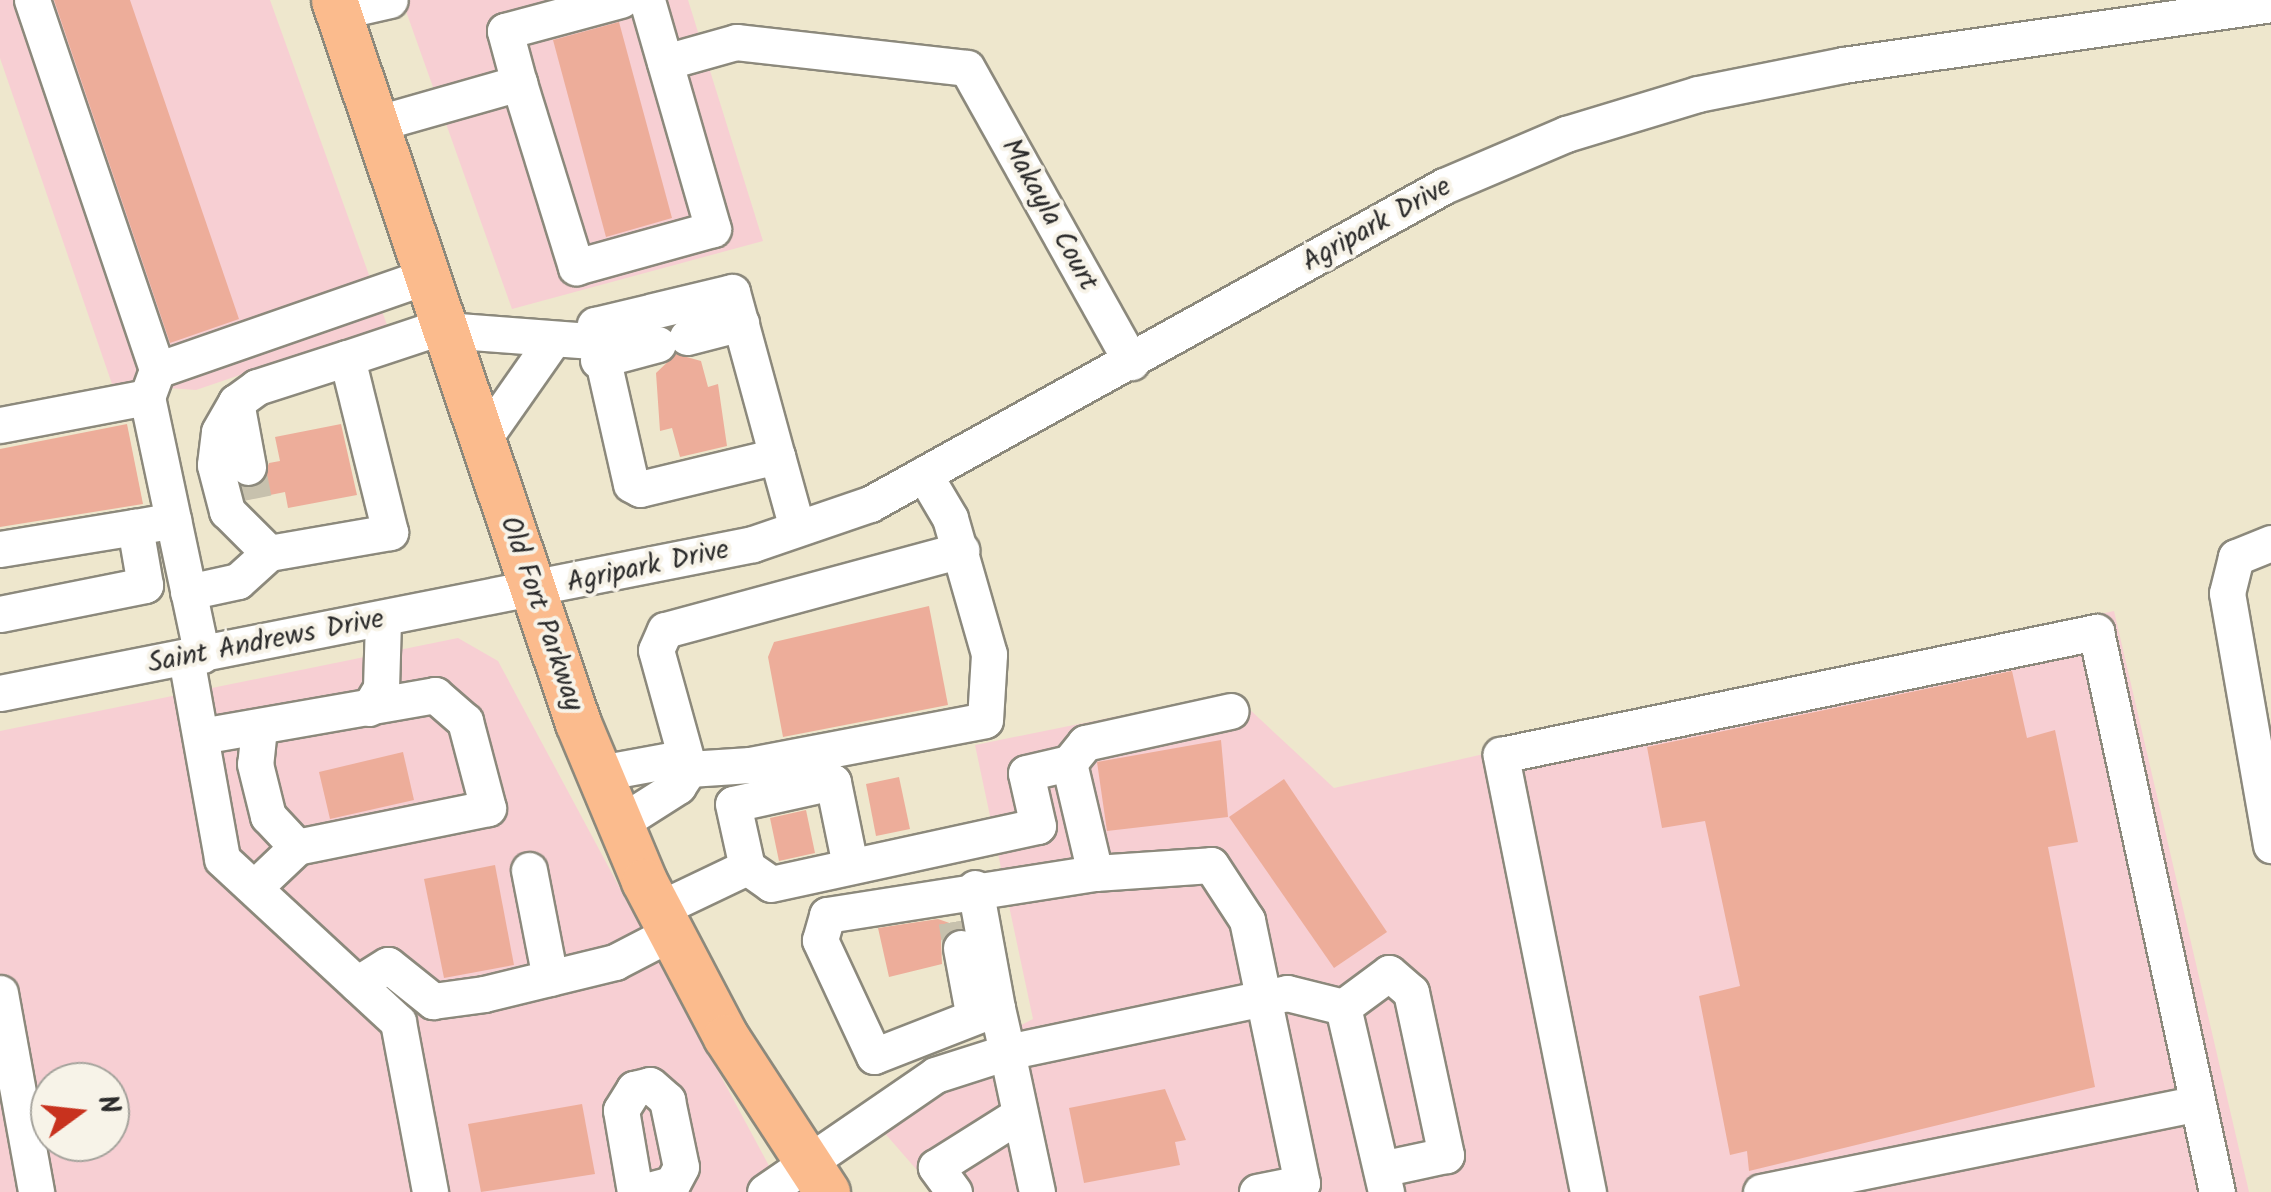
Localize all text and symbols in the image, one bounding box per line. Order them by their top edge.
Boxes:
street label: Makayla Court [993,133,1105,297]
street label: Agripark Drive [1297,170,1457,280]
street label: Old Fort Parkway [492,512,590,716]
street label: Agripark Drive [564,533,732,601]
street label: Saint Andrews Drive [145,603,387,681]
north arrow [30,1062,130,1162]
text: N [84,1090,132,1119]

